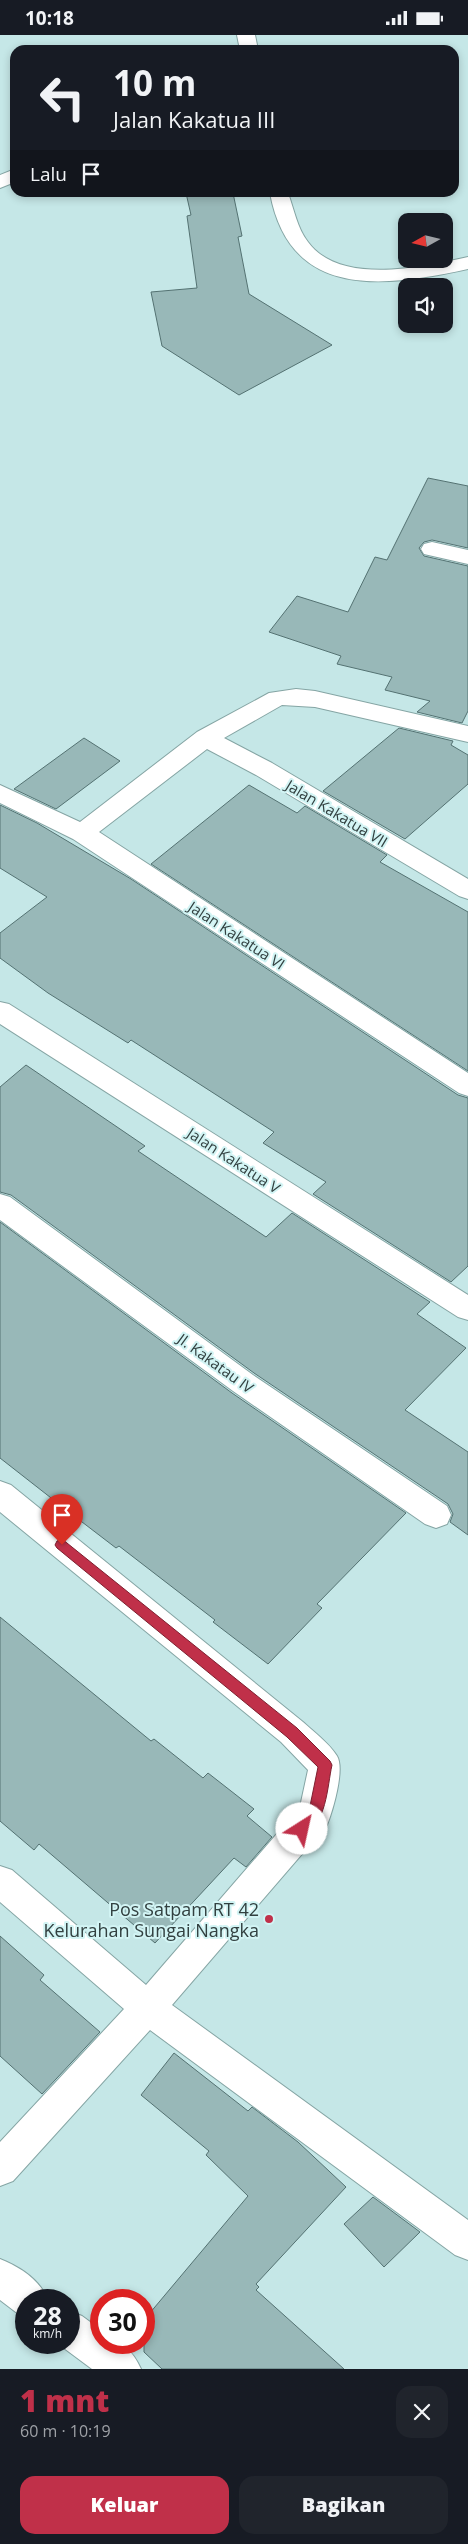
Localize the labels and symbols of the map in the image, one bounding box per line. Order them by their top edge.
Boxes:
north arrow [398,213,452,267]
street label: Jalan Kakatua VII [281,774,392,851]
street label: Jalan Kakatua VI [183,895,289,974]
street label: Jalan Kakatua V [182,1121,284,1198]
street label: Jl. Kakatau IV [172,1327,258,1397]
pin [41,1494,83,1545]
position arrow [275,1802,327,1854]
place label: Pos Satpam RT 42 Kelurahan Sungai Nangka [43,1897,259,1942]
marker: Pos Satpam RT 42 Kelurahan Sungai Nangka [263,1913,275,1925]
speed limit sign: 30 [90,2289,155,2354]

